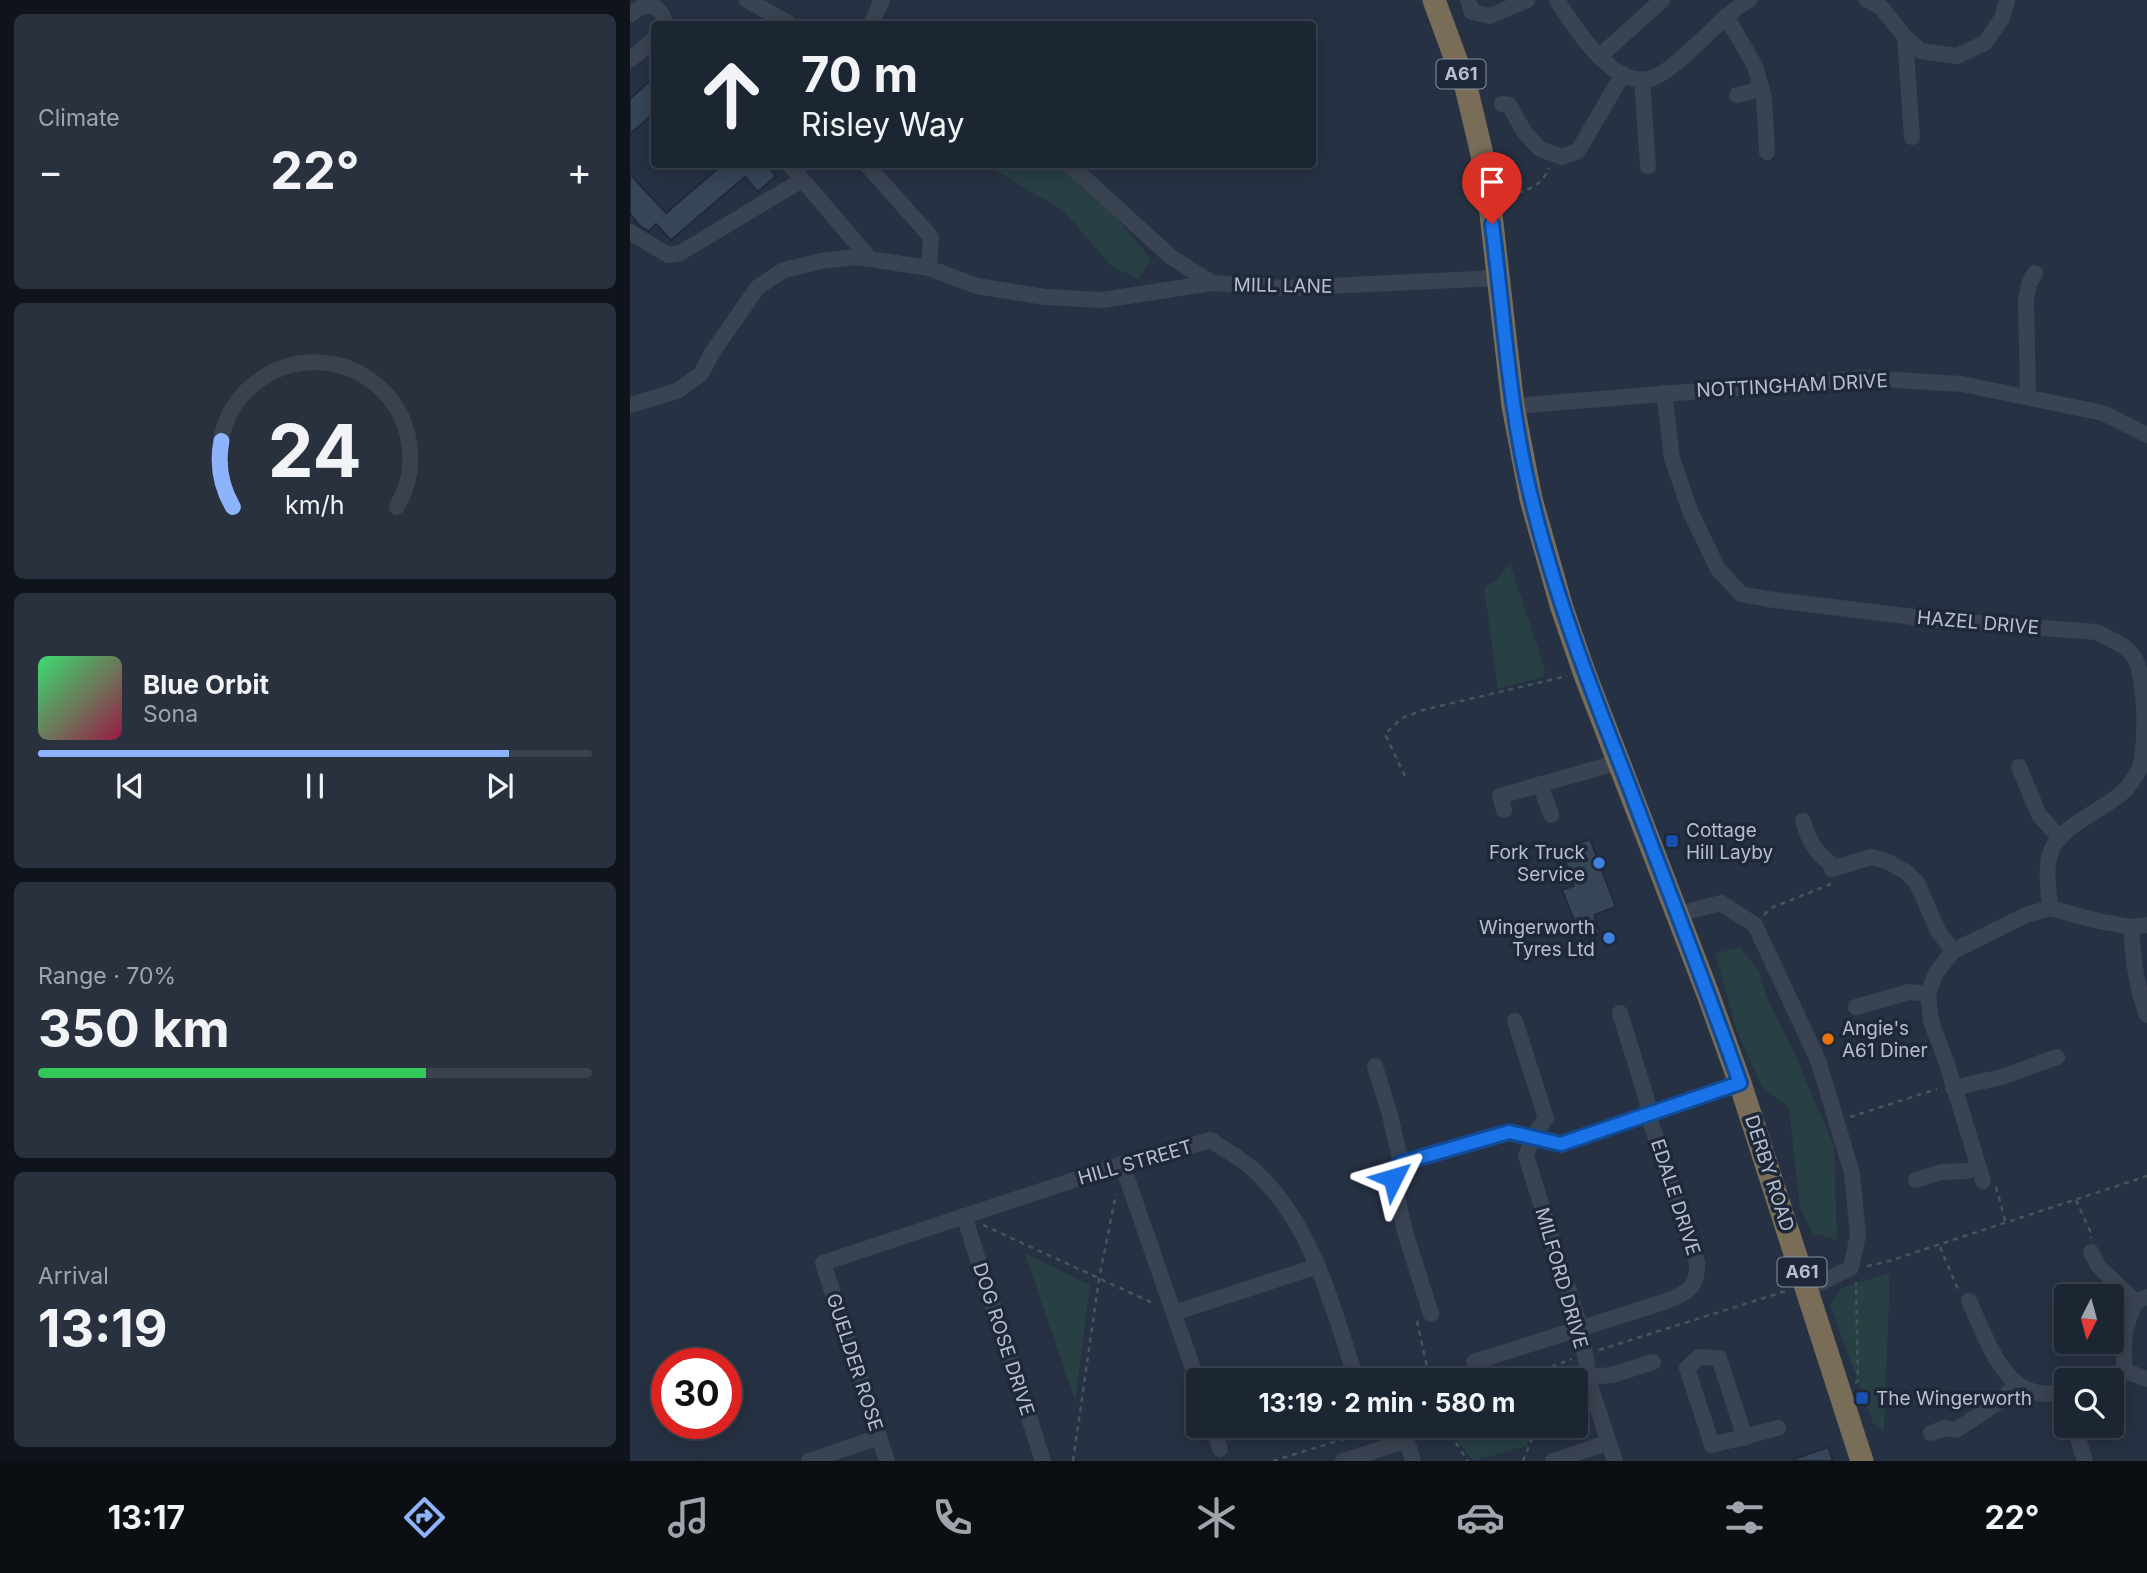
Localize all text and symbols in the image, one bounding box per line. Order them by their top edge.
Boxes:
text: 70 m [801,45,918,104]
icon: ahead [686,49,777,140]
road number: A61 [1436,60,1486,88]
text: Climate [38,104,120,132]
text: Risley Way [801,105,964,144]
text: 22° [270,139,360,202]
text: − [38,148,63,194]
text: + [567,148,592,194]
pin [1462,152,1522,224]
icon: arrive [1473,163,1511,201]
street label: MILL LANE [1233,273,1333,298]
street label: NOTTINGHAM DRIVE [1696,369,1888,402]
text: 24 [268,407,362,496]
text: km/h [285,490,345,520]
street label: HAZEL DRIVE [1916,606,2040,639]
text: Blue Orbit [143,669,269,700]
text: Sona [143,700,198,728]
icon: previous [111,767,149,805]
icon: pause [296,767,334,805]
icon: next [481,767,519,805]
place label: Cottage Hill Layby [1686,819,1773,864]
marker: Cottage Hill Layby [1664,833,1680,849]
place label: Fork Truck Service [1489,841,1586,886]
marker: Fork Truck Service [1591,855,1607,871]
place label: Wingerworth Tyres Ltd [1479,916,1595,961]
marker: Wingerworth Tyres Ltd [1601,930,1617,946]
text: Range · 70% [38,962,176,990]
text: 350 km [38,997,230,1060]
place label: Angie's A61 Diner [1842,1017,1928,1062]
marker: Angie's A61 Diner [1820,1031,1836,1047]
street label: DERBY ROAD [1740,1112,1799,1234]
street label: HILL STREET [1075,1135,1195,1190]
street label: EDALE DRIVE [1646,1136,1705,1258]
position arrow [1356,1141,1430,1215]
street label: MILFORD DRIVE [1530,1205,1593,1351]
road number: A61 [1778,1258,1826,1287]
street label: DOG ROSE DRIVE [968,1260,1039,1418]
text: Arrival [38,1262,109,1290]
north arrow [2054,1284,2124,1354]
map controls [2054,1284,2124,1438]
street label: GUELDER ROSE [821,1290,888,1434]
text: 13:19 [38,1297,168,1360]
speed limit sign: 30 [651,1348,742,1439]
button: search [2054,1368,2124,1438]
text: 13:19 · 2 min · 580 m [1258,1387,1516,1418]
place label: The Wingerworth [1876,1387,2032,1410]
marker: The Wingerworth [1854,1390,1870,1406]
icon: directions [400,1493,449,1542]
icon: music [664,1493,713,1542]
icon: phone [928,1493,977,1542]
icon: climate [1192,1493,1241,1542]
icon: car [1456,1493,1505,1542]
icon: filters [1720,1493,1769,1542]
text: 13:17 [108,1498,185,1537]
text: 22° [1984,1498,2039,1537]

